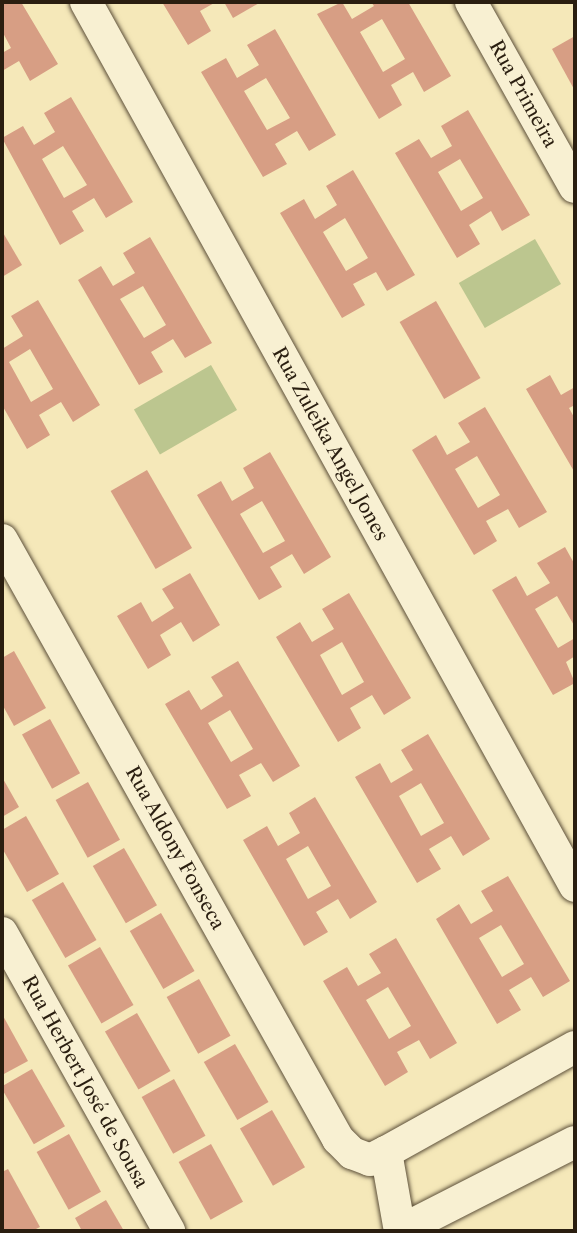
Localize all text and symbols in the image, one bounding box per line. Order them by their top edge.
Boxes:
street label: Rua Primeira [484,36,562,152]
street label: Rua Zuleika Angel Jones [267,343,393,545]
street label: Rua Aldony Fonseca [120,762,230,934]
street label: Rua Herbert José de Sousa [17,972,153,1192]

